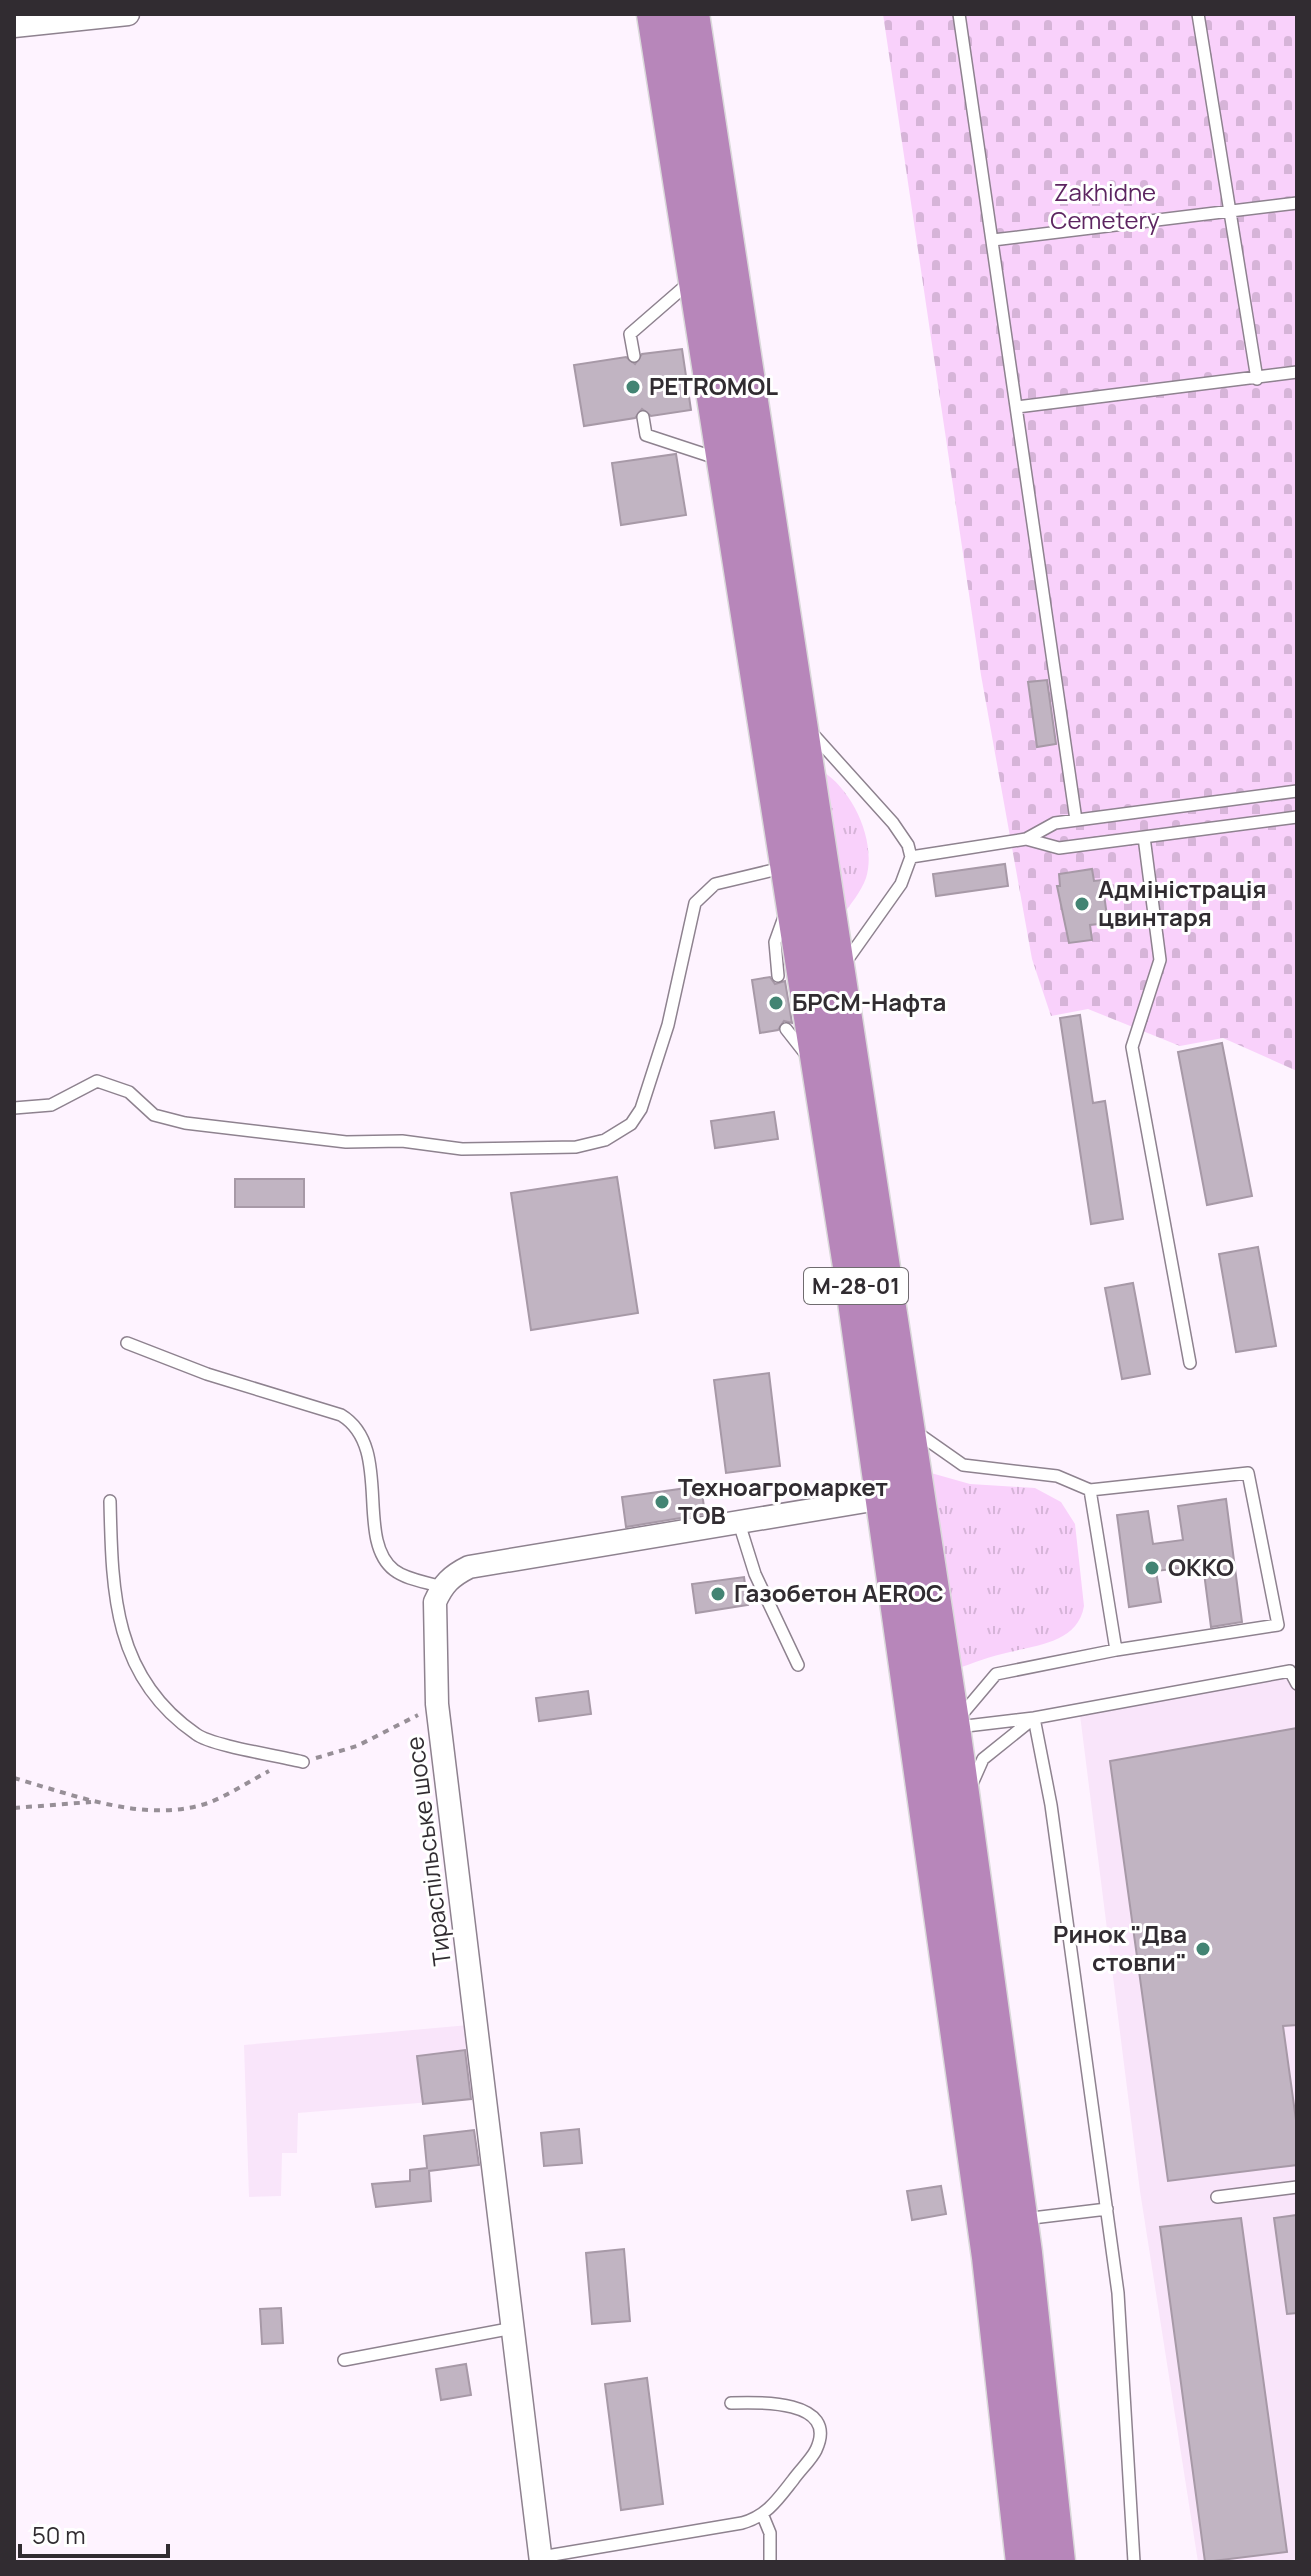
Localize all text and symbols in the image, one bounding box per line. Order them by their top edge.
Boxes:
park label: Zakhidne Cemetery [1050,175,1160,236]
place label: PETROMOL [649,369,778,402]
marker: PETROMOL [624,378,642,396]
place label: Адміністрація цвинтаря [1098,872,1267,933]
marker: Адміністрація цвинтаря [1073,895,1091,913]
place label: БРСМ-Нафта [792,985,946,1018]
marker: БРСМ-Нафта [767,994,785,1012]
road number: М-28-01 [804,1268,908,1304]
place label: Техноагромаркет ТОВ [678,1470,888,1531]
marker: Техноагромаркет ТОВ [653,1493,671,1511]
place label: ОККО [1168,1550,1234,1583]
marker: ОККО [1143,1559,1161,1577]
place label: Газобетон AEROC [734,1576,944,1609]
marker: Газобетон AEROC [709,1585,727,1603]
street label: Тираспільське шосе [397,1735,458,1968]
place label: Ринок "Два стовпи" [1053,1917,1187,1978]
marker: Ринок "Два стовпи" [1194,1940,1212,1958]
scale bar [20,2508,168,2558]
text: 50 m [32,2518,86,2551]

